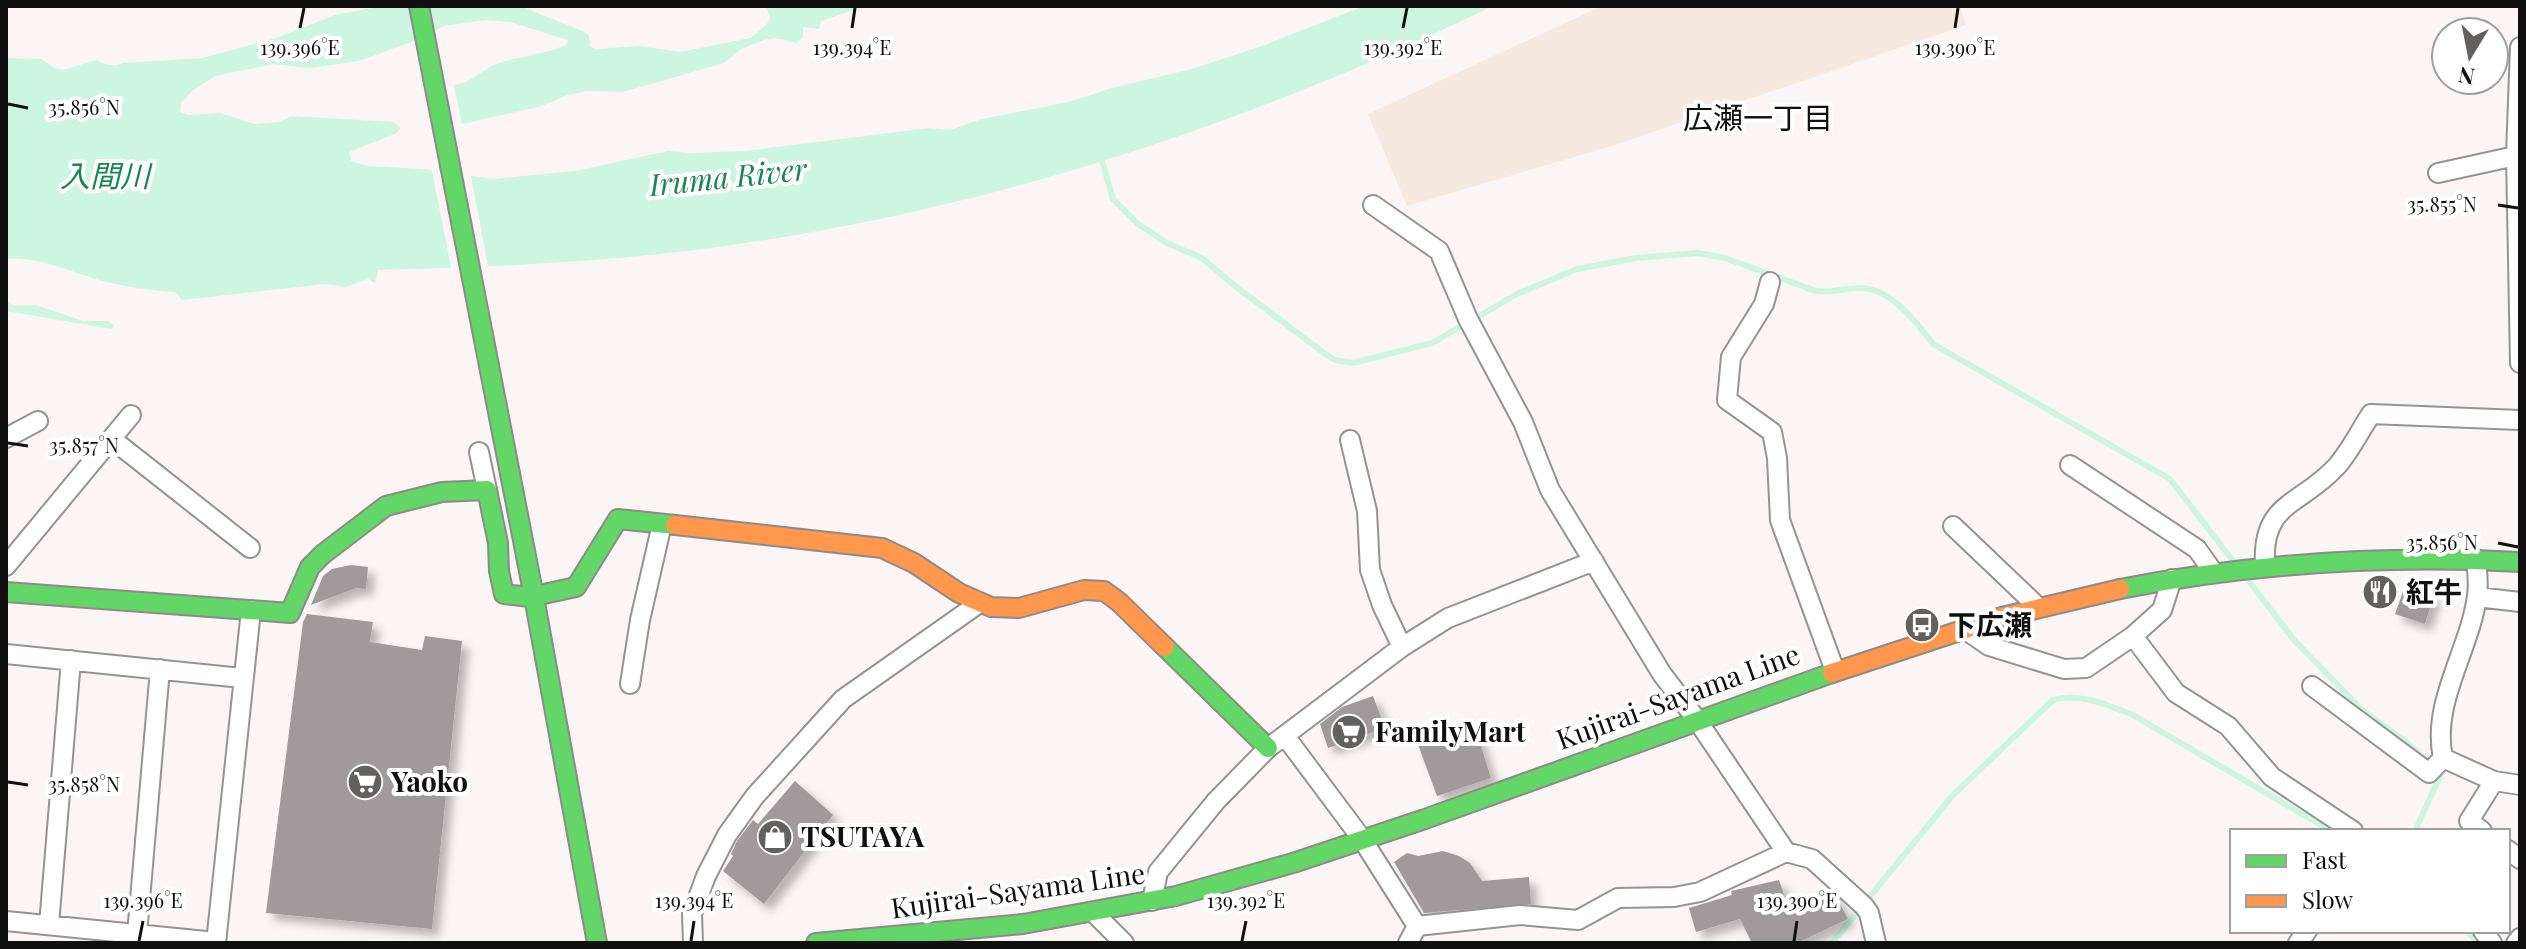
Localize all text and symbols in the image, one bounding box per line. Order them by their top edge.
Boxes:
north arrow [2430,16,2510,96]
text: 139.396°E [260,33,340,60]
text: 139.394°E [813,33,891,60]
text: 139.392°E [1364,33,1442,60]
text: 139.390°E [1915,33,1995,60]
text: N [2456,61,2477,93]
text: 35.856°N [48,93,120,120]
district label: 広瀬一丁目 [1683,97,1833,137]
water label: Iruma River [646,148,810,204]
water label: 入間川 [60,155,153,195]
text: 35.855°N [2407,190,2477,217]
text: 35.857°N [49,431,119,458]
text: 35.856°N [2406,528,2478,555]
place label: 紅牛 [2406,572,2462,609]
restaurant icon: 紅牛 [2361,573,2399,611]
place label: 下広瀬 [1948,605,2032,642]
bus stop icon: 下広瀬 [1903,606,1941,644]
street label: Kujirai-Sayama Line [1551,634,1804,757]
place label: FamilyMart [1375,712,1526,749]
supermarket icon: FamilyMart [1330,713,1368,751]
place label: Yaoko [390,762,468,799]
supermarket icon: Yaoko [346,763,384,801]
text: 35.858°N [48,770,120,797]
place label: TSUTAYA [801,817,924,854]
shop icon: TSUTAYA [756,818,794,856]
legend [2230,829,2510,933]
text: Fast [2302,843,2347,875]
street label: Kujirai-Sayama Line [888,853,1147,926]
text: Slow [2302,883,2354,915]
text: 139.396°E [103,886,183,913]
text: 139.394°E [655,886,733,913]
text: 139.392°E [1207,886,1285,913]
text: 139.390°E [1757,886,1837,913]

